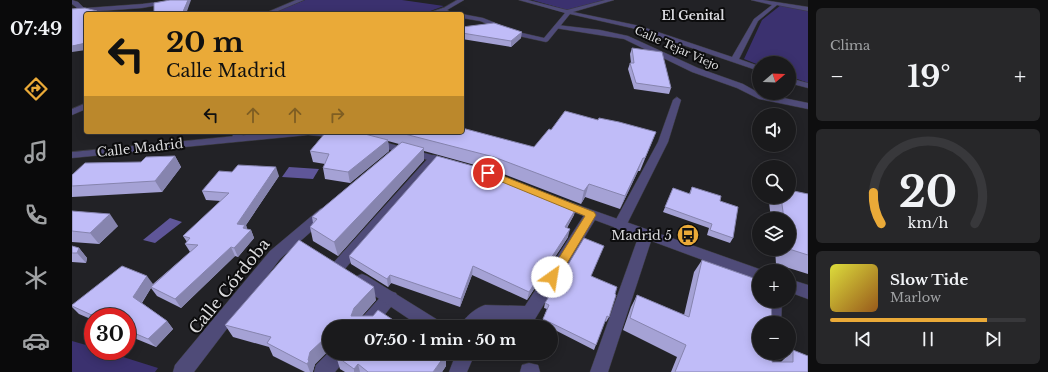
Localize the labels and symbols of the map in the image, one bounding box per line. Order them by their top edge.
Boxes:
district label: El Genital [662,8,725,23]
street label: Calle Tejar Viejo [632,23,722,73]
north arrow [752,56,796,100]
street label: Calle Madrid [96,135,184,161]
pin [471,156,505,190]
bus stop icon: Madrid 5 [675,222,701,248]
place label: Madrid 5 [611,227,672,244]
street label: Calle Córdoba [184,234,274,338]
position arrow [531,256,573,298]
speed limit sign: 30 [84,308,136,360]

